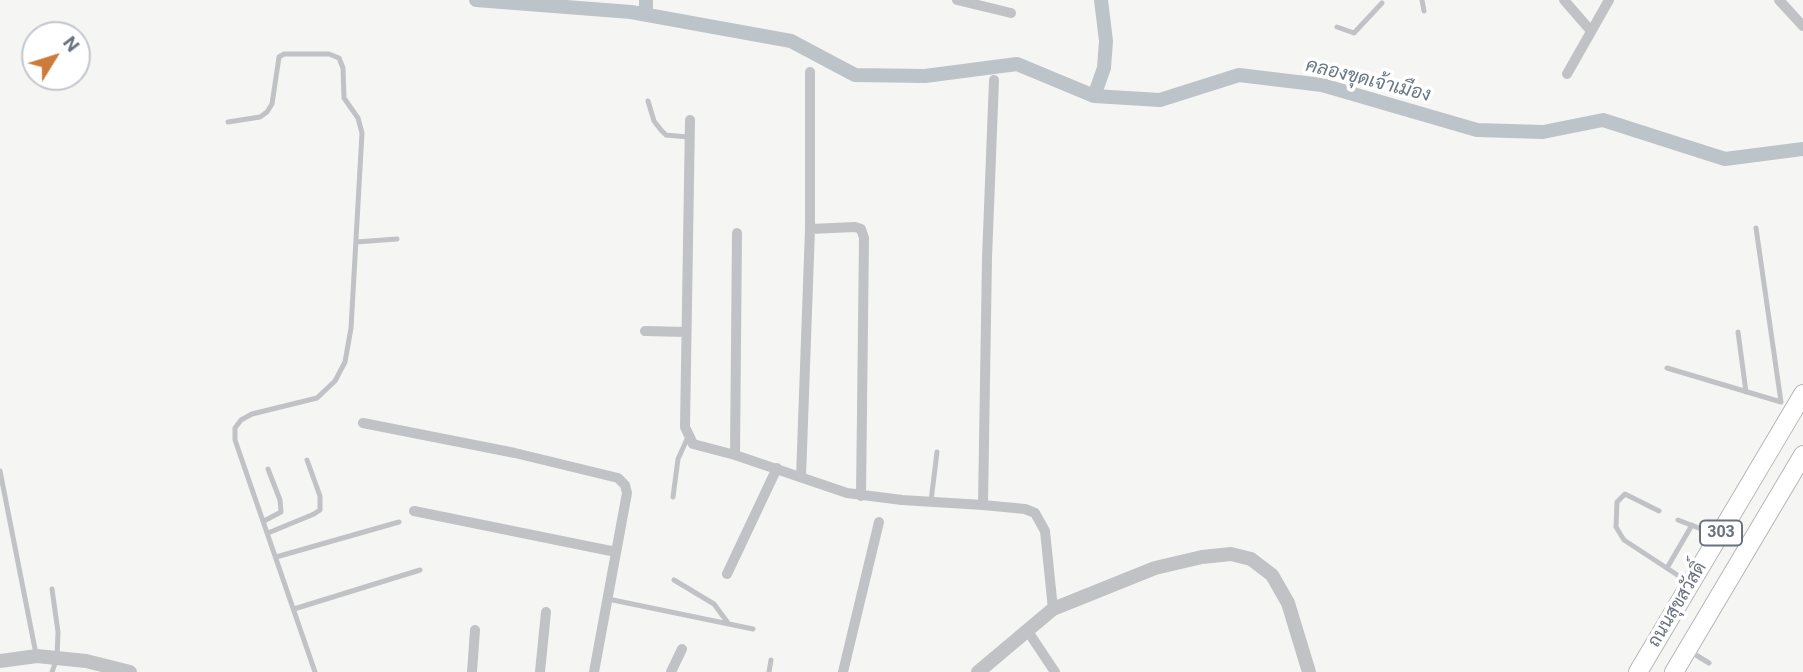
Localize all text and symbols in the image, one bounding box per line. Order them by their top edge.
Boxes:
north arrow [21,21,91,91]
text: N [58,32,85,56]
water label: คลองขุดเจ้าเมือง [1303,54,1433,108]
road number: 303 [1700,520,1742,546]
street label: ถนนสุขสวัสดิ์ [1644,559,1712,651]

